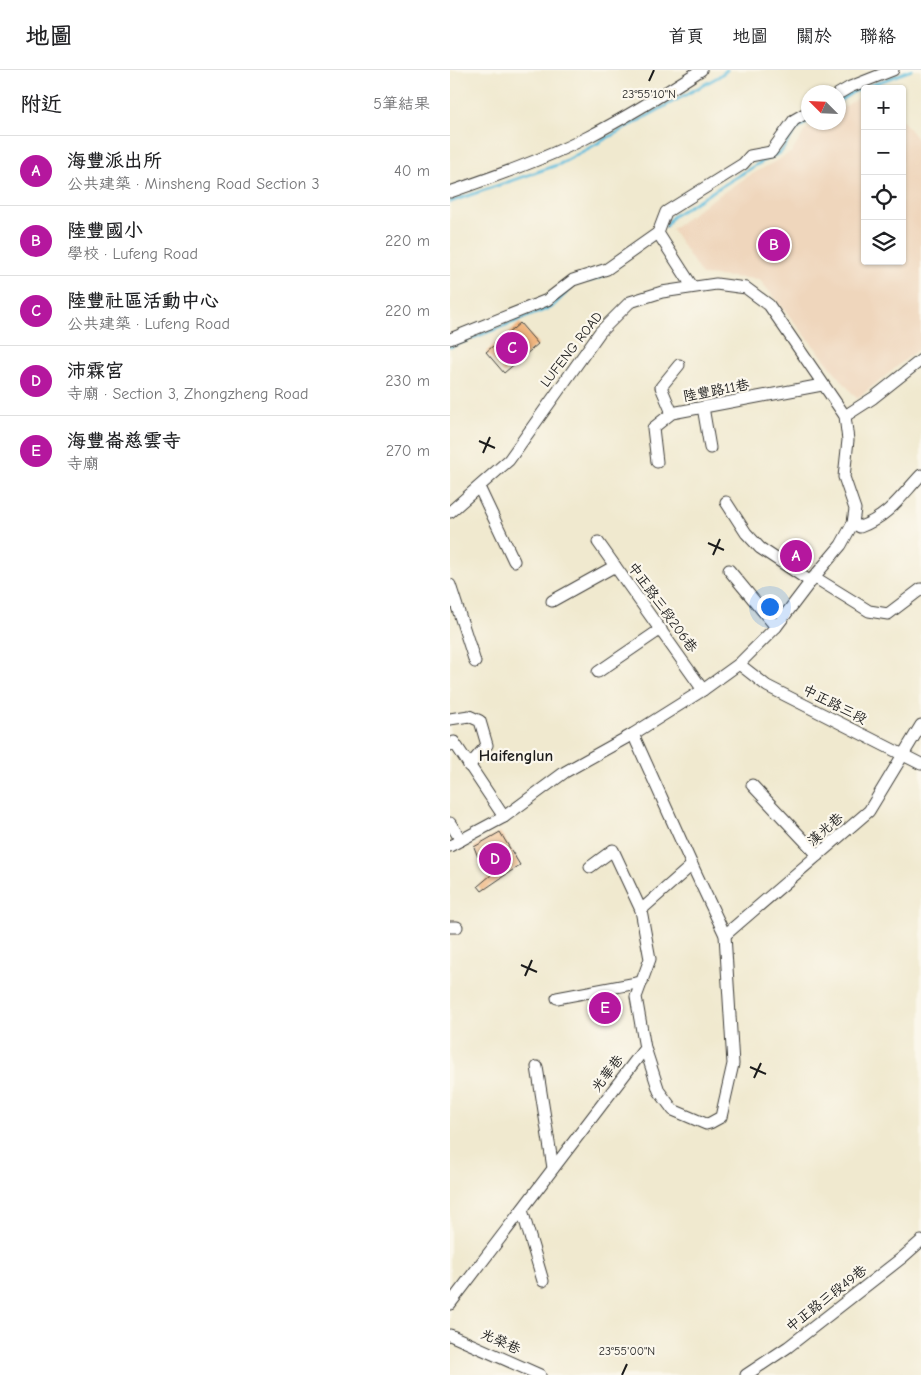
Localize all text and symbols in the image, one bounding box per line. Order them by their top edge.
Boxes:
text: 地圖 [25,22,73,50]
text: 首頁 [668,26,704,47]
text: 地圖 [732,26,768,47]
text: 關於 [796,26,832,47]
text: 聯絡 [860,26,896,47]
north arrow [801,85,846,130]
map controls [861,85,906,265]
button: + [861,85,906,130]
text: 23°55'10"N [622,87,676,101]
text: 附近 [20,92,62,116]
text: 5筆結果 [373,95,430,113]
button: − [861,130,906,175]
text: 海豐派出所 [67,150,162,172]
text: A [32,162,40,180]
text: 40 m [394,162,430,180]
text: 公共建築 · Minsheng Road Section 3 [67,175,320,193]
button: locate [861,175,906,220]
text: 陸豐國小 [67,220,143,242]
button: layers [861,220,906,265]
pin: B [758,226,790,264]
text: B [31,232,41,250]
text: 220 m [385,232,430,250]
text: 學校 · Lufeng Road [67,245,198,263]
text: 陸豐社區活動中心 [67,290,219,312]
text: C [31,302,41,320]
text: 220 m [385,302,430,320]
street label: LUFENG ROAD [537,308,606,390]
text: 公共建築 · Lufeng Road [67,315,230,333]
pin: C [496,329,528,367]
text: 沛霖宮 [67,360,124,382]
text: D [31,372,41,390]
text: 230 m [385,372,430,390]
street label: 陸豐路11巷 [682,376,752,405]
text: 寺廟 · Section 3, Zhongzheng Road [67,385,308,403]
text: 海豐崙慈雲寺 [67,430,181,452]
text: E [31,442,41,460]
text: 270 m [386,442,430,460]
text: 寺廟 [67,455,99,473]
pin: A [780,537,812,575]
street label: 中正路三段206巷 [624,559,702,657]
your location [757,594,783,620]
street label: 中正路三段 [800,681,870,728]
district label: Haifenglun [479,747,553,765]
street label: 漢光巷 [804,809,848,850]
pin: D [479,840,511,878]
pin: E [589,989,621,1027]
street label: 光華巷 [588,1051,628,1095]
street label: 中正路三段49巷 [782,1261,871,1335]
street label: 光榮巷 [478,1325,524,1358]
text: 23°55'00"N [599,1344,655,1358]

